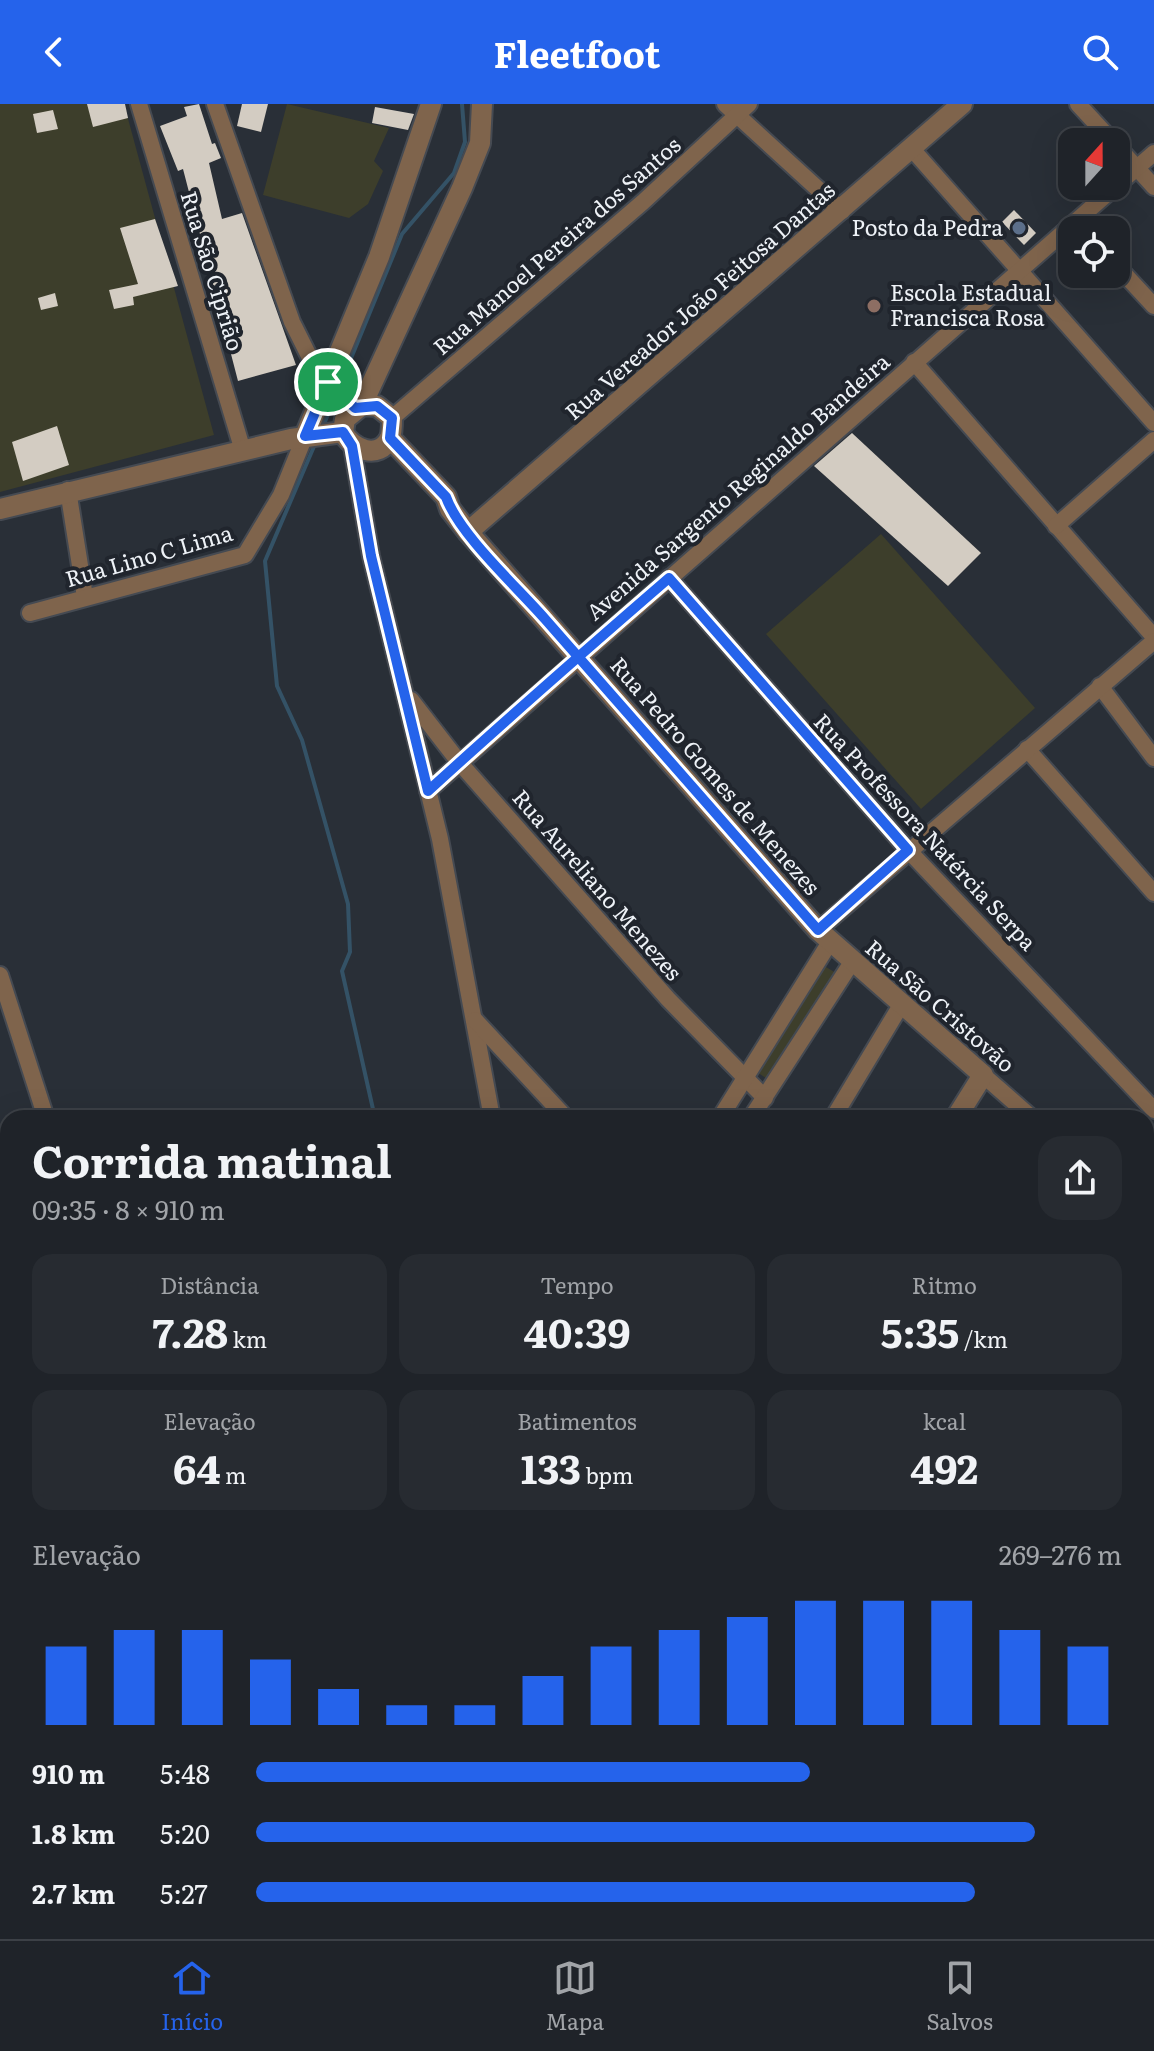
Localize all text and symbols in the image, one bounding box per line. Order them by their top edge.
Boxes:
text: Fleetfoot [494,26,660,79]
icon: back [32,30,76,74]
icon: search [1078,30,1122,74]
street label: Rua Manoel Pereira dos Santos [425,128,687,362]
north arrow [1058,128,1130,200]
map controls [1058,128,1130,288]
street label: Rua Vereador João Feitosa Dantas [557,173,841,427]
street label: Rua São Ciprião [173,187,253,355]
place label: Posto da Pedra [851,210,1003,243]
button: locate [1058,216,1130,288]
marker: Posto da Pedra [1010,219,1028,237]
place label: Escola Estadual Francisca Rosa [890,275,1051,333]
marker: Escola Estadual Francisca Rosa [865,297,883,315]
street label: Avenida Sargento Reginaldo Bandeira [578,345,896,627]
pin [294,348,362,416]
icon: arrive [306,360,350,404]
street label: Rua Lino C Lima [61,515,236,594]
street label: Rua Pedro Gomes de Menezes [603,649,829,901]
street label: Rua Professora Natércia Serpa [807,705,1045,957]
street label: Rua Aureliano Menezes [506,781,691,987]
street label: Rua São Cristovão [859,931,1023,1079]
text: Corrida matinal [32,1126,392,1192]
button: share [1038,1136,1122,1220]
text: 09:35 · 8 × 910 m [32,1189,225,1228]
text: Distância [160,1268,259,1301]
text: Tempo [540,1268,614,1301]
text: Ritmo [912,1268,977,1301]
text: 7.28 [152,1301,228,1360]
text: 40:39 [524,1301,630,1360]
text: 5:35 [881,1301,959,1360]
text: km [228,1322,267,1355]
text: /km [959,1322,1008,1355]
text: Elevação [164,1404,256,1437]
text: Batimentos [517,1404,637,1437]
text: kcal [923,1404,966,1437]
text: 64 [173,1437,221,1496]
text: 133 [521,1437,581,1496]
text: 492 [910,1437,978,1496]
text: m [221,1458,246,1491]
text: bpm [581,1458,633,1491]
text: Elevação [32,1534,141,1573]
text: 269–276 m [999,1534,1122,1573]
text: 910 m [32,1753,105,1792]
text: 5:48 [160,1753,210,1792]
text: 1.8 km [32,1813,115,1852]
text: 5:20 [160,1813,210,1852]
text: 2.7 km [32,1873,115,1912]
text: 5:27 [160,1873,208,1912]
tab: Início [161,1956,223,2037]
tab: Mapa [545,1956,604,2037]
tab: Salvos [926,1956,993,2037]

